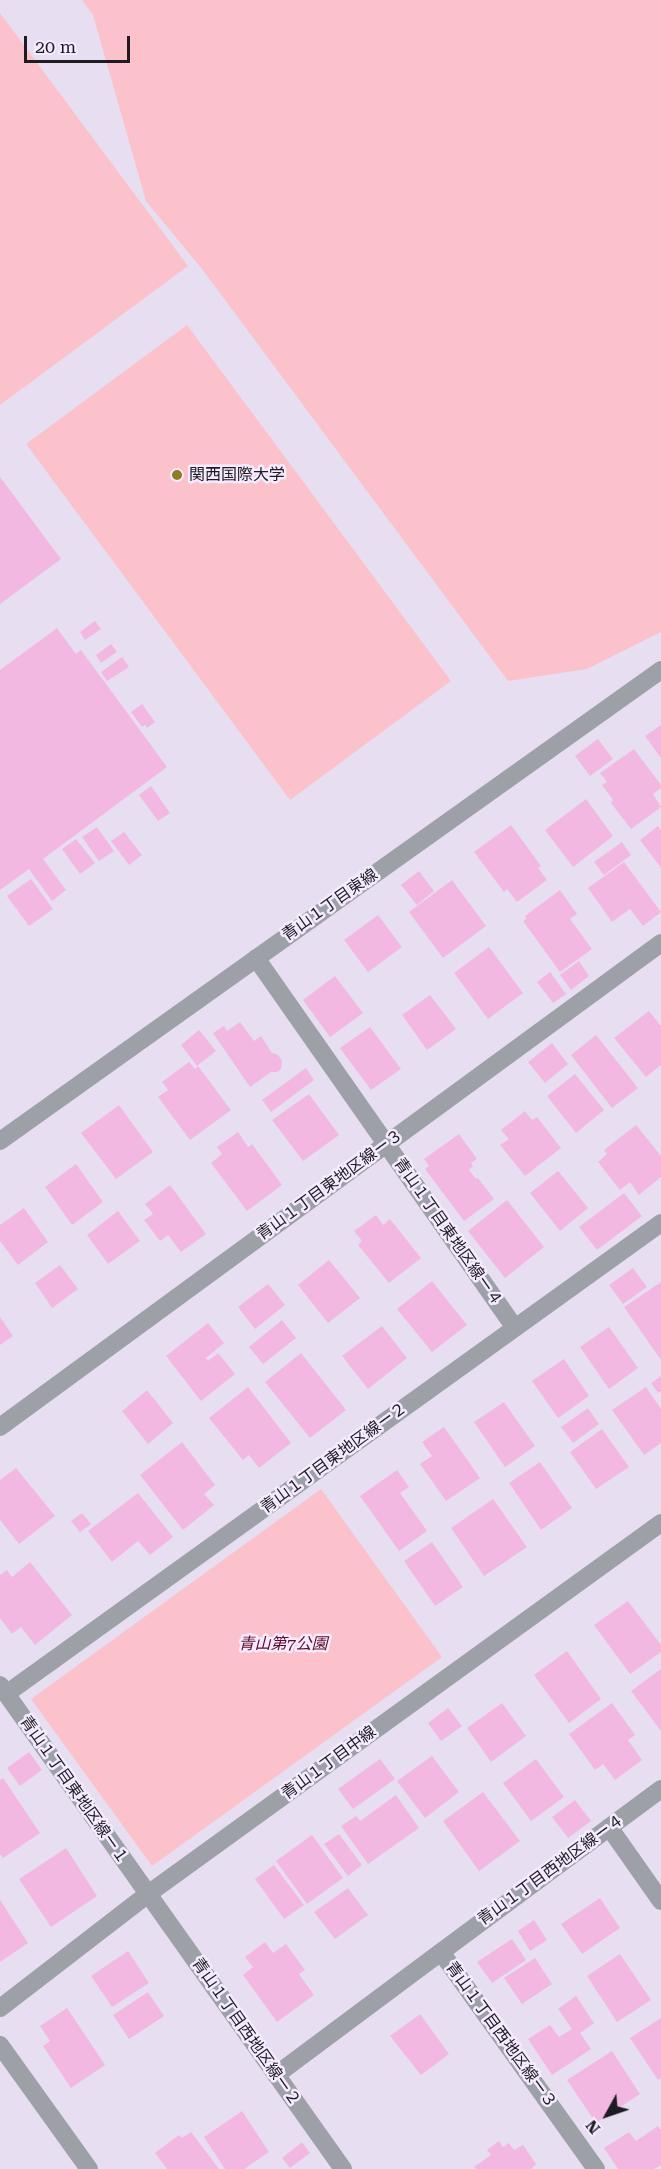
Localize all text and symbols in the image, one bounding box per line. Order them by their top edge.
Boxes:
scale bar [27,24,134,62]
text: 20 m [35,36,76,57]
place label: 関西国際大学 [189,465,285,485]
marker: 関西国際大学 [170,468,184,482]
street label: 青山１丁目東線 [279,865,381,945]
street label: 青山１丁目東地区線ー３ [253,1126,407,1244]
street label: 青山１丁目東地区線ー４ [390,1154,506,1310]
street label: 青山１丁目東地区線ー２ [257,1399,411,1517]
park label: 青山第7公園 [239,1634,327,1654]
street label: 青山１丁目東地区線ー１ [16,1712,132,1868]
street label: 青山１丁目中線 [278,1722,380,1804]
street label: 青山１丁目西地区線ー４ [474,1811,628,1929]
street label: 青山１丁目西地区線ー２ [188,1954,304,2110]
street label: 青山１丁目西地区線ー３ [442,1958,560,2112]
north arrow [577,2085,637,2145]
text: N [582,2116,604,2138]

